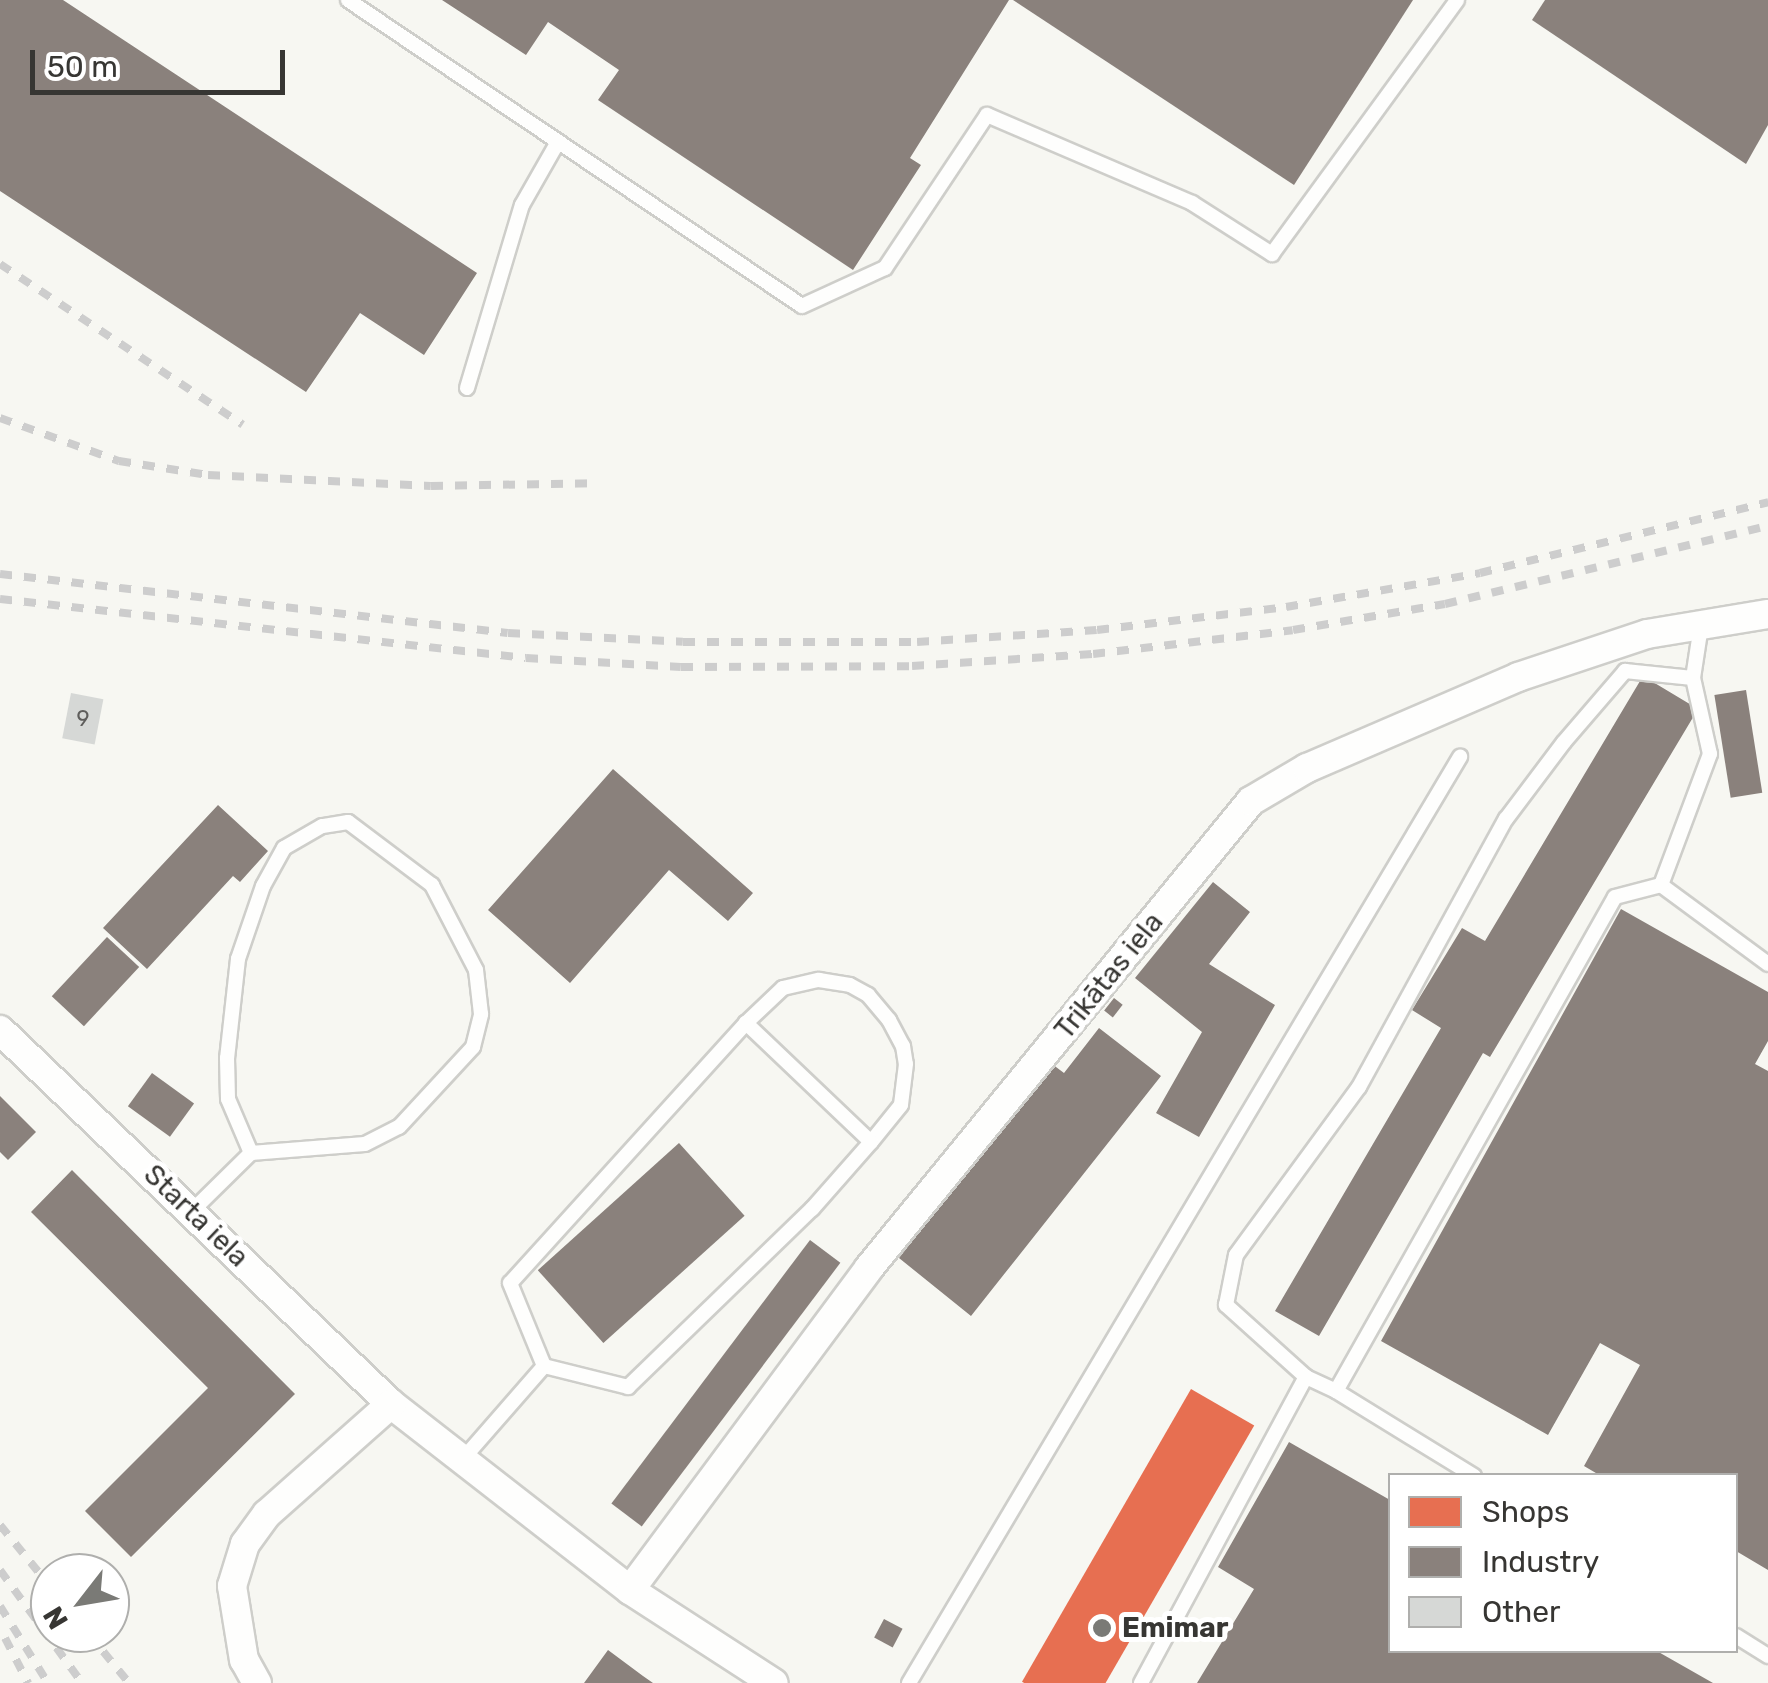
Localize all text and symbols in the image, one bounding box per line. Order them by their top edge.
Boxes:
scale bar [35,30,290,92]
text: 50 m [47,49,118,85]
house number: 9 [76,706,90,732]
street label: Trikātas iela [1048,906,1170,1046]
street label: Starta iela [137,1158,255,1274]
legend [1388,1473,1738,1653]
text: Shops [1482,1494,1569,1530]
text: Industry [1482,1544,1599,1580]
north arrow [30,1553,130,1653]
text: Other [1482,1594,1561,1630]
text: N [36,1601,75,1635]
place label: Emimar [1122,1611,1228,1645]
marker: Emimar [1091,1617,1113,1639]

